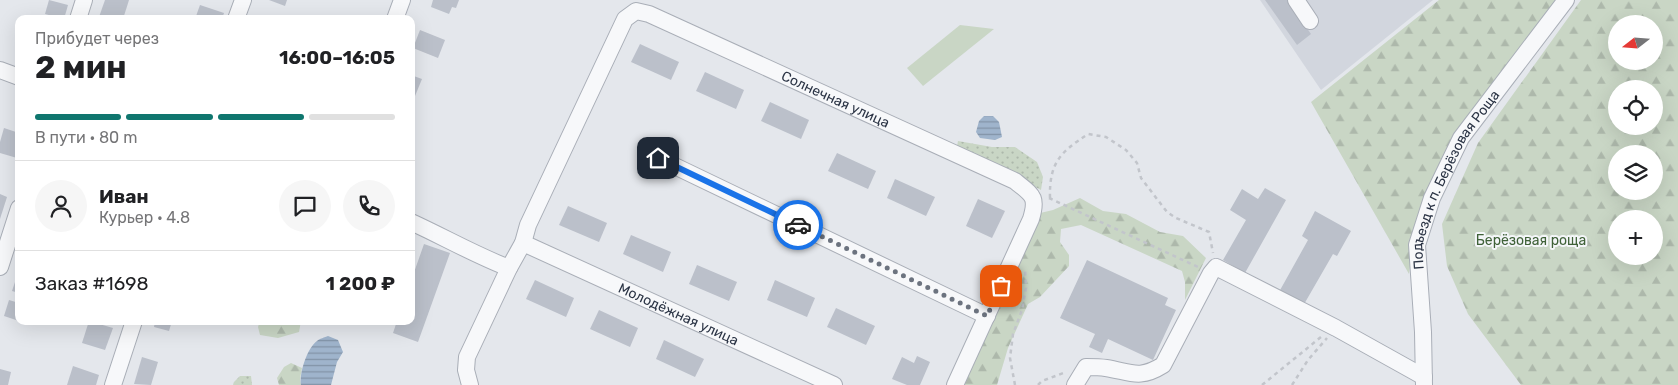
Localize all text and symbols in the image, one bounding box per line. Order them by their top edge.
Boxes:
north arrow [1608,15,1662,70]
map controls [1608,15,1663,265]
text: Прибудет через [35,29,159,48]
text: 16:00–16:05 [279,46,395,69]
text: 2 мин [35,48,127,86]
street label: Солнечная улица [779,68,892,132]
button: locate [1608,80,1663,135]
street label: Подъезд к п. Берёзовая Роща [1409,87,1503,270]
text: В пути · 80 m [35,128,137,147]
pin [637,137,679,179]
icon: home [644,144,672,172]
button: layers [1608,145,1663,200]
button: person [35,180,87,232]
button: chat [279,180,331,232]
button: phone [343,180,395,232]
text: Иван [99,185,149,208]
courier [773,200,823,250]
text: Курьер · 4.8 [99,208,190,227]
button: + [1608,210,1663,265]
icon: car [784,211,812,239]
park label: Берёзовая роща [1476,232,1586,249]
pin [980,265,1022,307]
text: Заказ #1698 [35,272,149,295]
text: 1 200 ₽ [326,272,395,295]
icon: bag [987,272,1015,300]
street label: Молодёжная улица [616,280,741,349]

